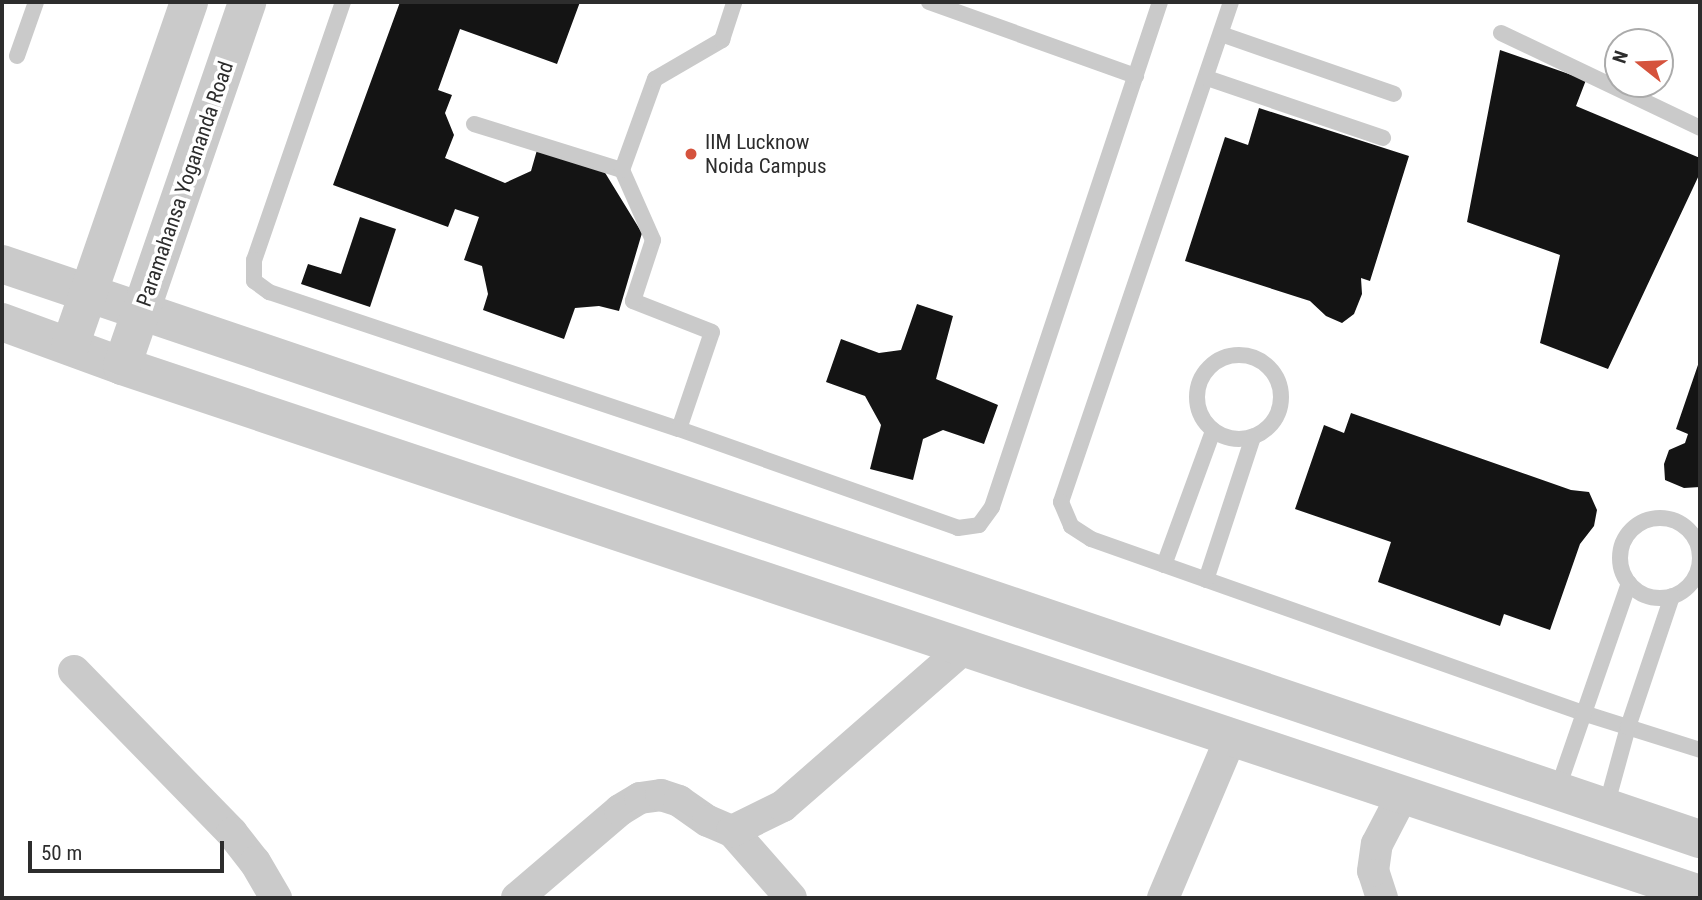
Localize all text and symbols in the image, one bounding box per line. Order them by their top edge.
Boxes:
north arrow [1604,28,1674,98]
text: N [1608,48,1633,66]
street label: Paramahansa Yogananda Road [131,58,239,310]
place label: IIM Lucknow Noida Campus [705,129,827,179]
marker: IIM Lucknow Noida Campus [683,146,699,162]
scale bar [32,827,228,871]
text: 50 m [41,841,82,865]

